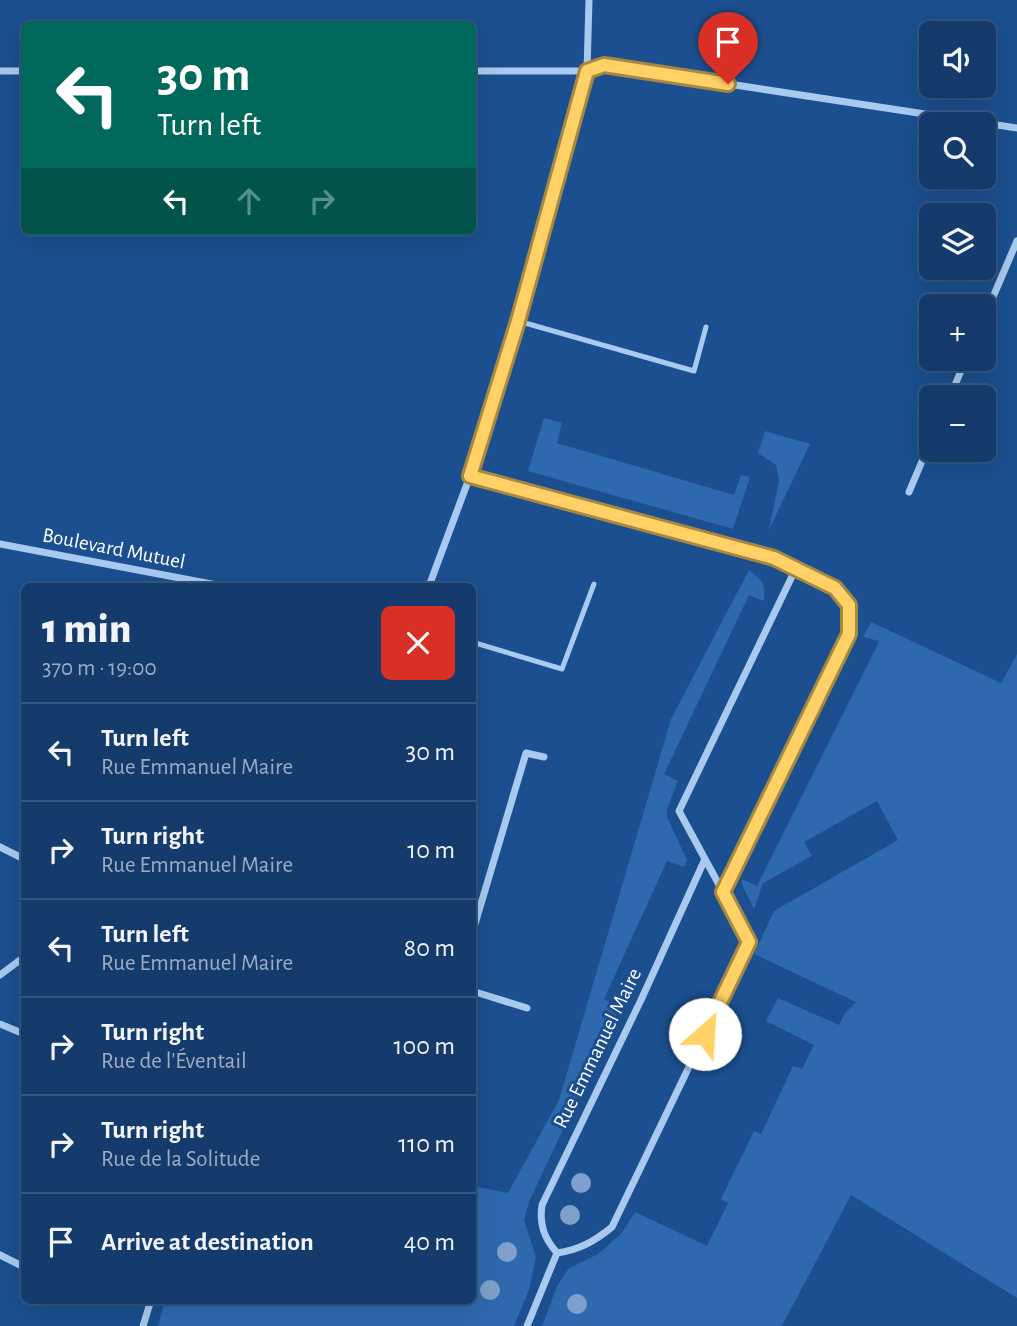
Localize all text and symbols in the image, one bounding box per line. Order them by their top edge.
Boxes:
pin [698,12.0,758,84]
map controls [919,21,996,462]
button: sound [919,21,996,98]
icon: arrive [709,23,747,61]
icon: left [42,49,133,140]
text: 30 m [157,51,251,100]
text: Turn left [157,109,261,141]
button: search [919,112,996,189]
icon: left [157,182,195,220]
icon: ahead [230,182,268,220]
icon: right [303,182,341,220]
button: layers [919,203,996,280]
button: + [919,294,996,371]
button: − [919,385,996,462]
street label: Boulevard Mutuel [41,524,187,573]
button: close [381,606,455,680]
text: 1 min [42,608,131,650]
text: 370 m · 19:00 [42,657,157,680]
text: Turn left [101,725,189,751]
icon: left [42,733,80,771]
text: 30 m [405,739,455,765]
text: Rue Emmanuel Maire [101,756,293,779]
text: Turn right [101,823,204,849]
icon: right [42,831,80,869]
text: 10 m [407,837,455,863]
text: Rue Emmanuel Maire [101,854,293,877]
text: Turn left [101,921,189,947]
icon: left [42,929,80,967]
text: 80 m [404,935,455,961]
text: Rue Emmanuel Maire [101,952,293,975]
street label: Rue Emmanuel Maire [550,965,645,1132]
position arrow [668,997,742,1071]
text: Turn right [101,1019,204,1045]
icon: right [42,1027,80,1065]
text: 100 m [394,1033,455,1059]
text: Rue de l'Éventail [101,1050,247,1073]
text: Turn right [101,1117,204,1143]
icon: right [42,1125,80,1163]
text: 110 m [398,1131,455,1157]
text: Rue de la Solitude [101,1148,260,1171]
icon: arrive [42,1223,80,1261]
text: Arrive at destination [101,1229,314,1255]
text: 40 m [404,1229,455,1255]

